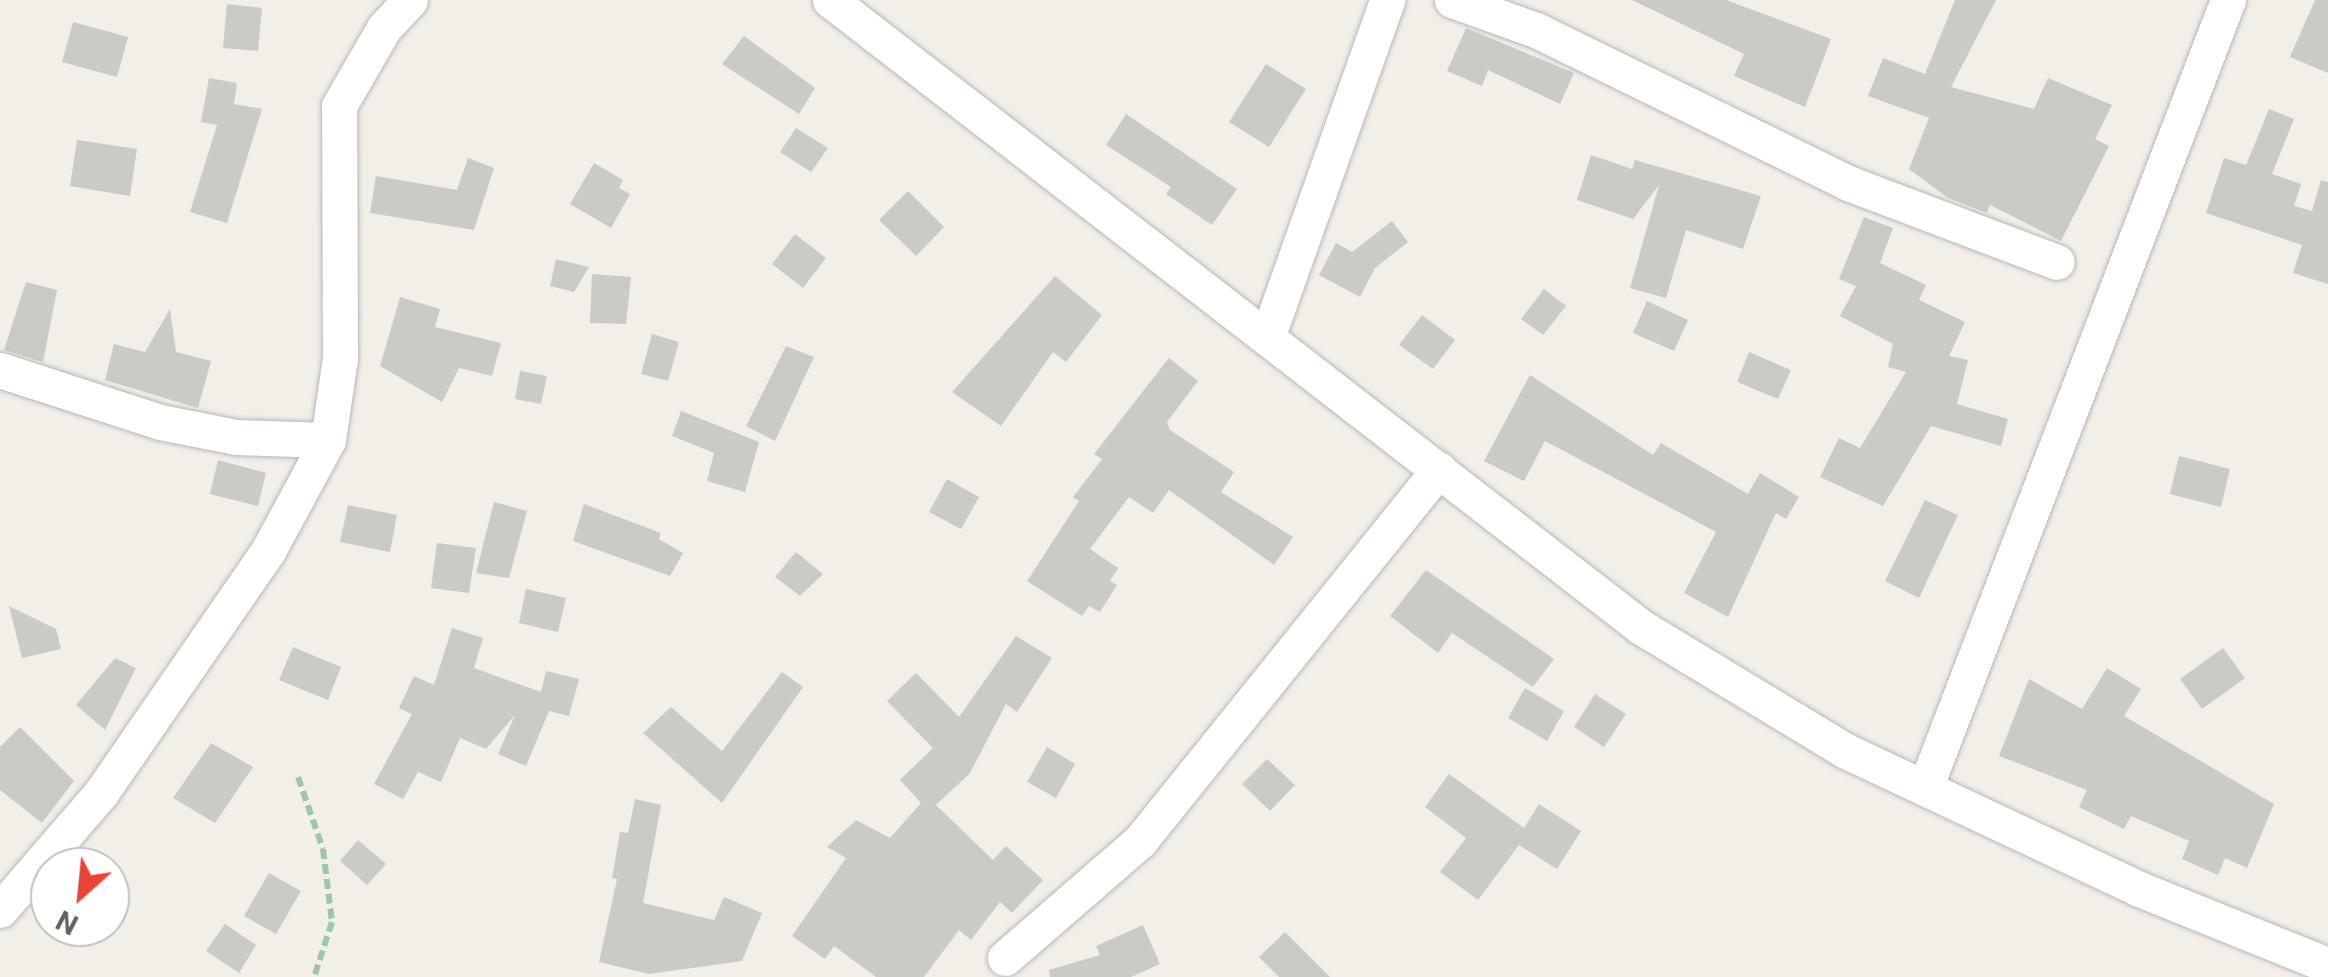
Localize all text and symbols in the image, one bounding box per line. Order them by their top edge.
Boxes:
north arrow [30,847,130,947]
text: N [51,903,83,942]

